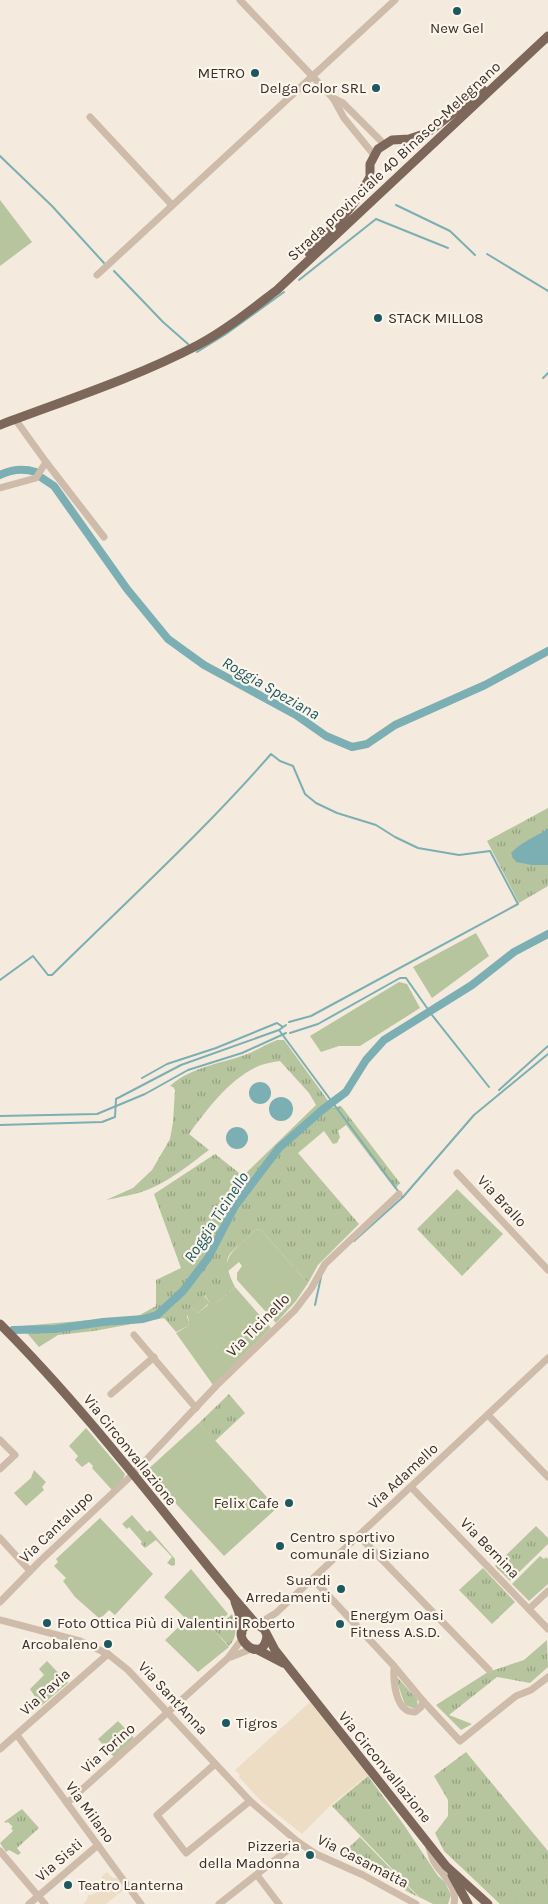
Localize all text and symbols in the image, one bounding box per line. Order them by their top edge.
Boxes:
marker: New Gel [451,5,463,17]
place label: New Gel [430,19,484,37]
street label: Strada provinciale 40 Binasco-Melegnano [284,57,504,265]
place label: METRO [197,64,245,82]
marker: METRO [249,67,261,79]
place label: Delga Color SRL [260,79,366,97]
marker: Delga Color SRL [370,82,382,94]
place label: STACK MILL08 [388,309,484,327]
marker: STACK MILL08 [372,312,384,324]
water label: Roggia Speziana [219,652,323,724]
water label: Roggia Ticinello [180,1168,252,1266]
street label: Via Brallo [473,1171,531,1231]
street label: Via Ticinello [223,1290,293,1360]
street label: Via Circonvallazione [80,1391,180,1509]
street label: Via Adamello [364,1439,442,1513]
street label: Via Cantalupo [15,1487,97,1567]
place label: Felix Cafe [214,1494,279,1512]
marker: Felix Cafe [283,1497,295,1509]
street label: Via Bernina [456,1514,524,1582]
place label: Centro sportivo comunale di Siziano [290,1528,429,1563]
marker: Centro sportivo comunale di Siziano [274,1540,286,1552]
place label: Suardi Arredamenti [246,1571,331,1606]
marker: Suardi Arredamenti [335,1583,347,1595]
place label: Energym Oasi Fitness A.S.D. [350,1606,444,1641]
place label: Foto Ottica Più di Valentini Roberto [57,1614,295,1632]
marker: Foto Ottica Più di Valentini Roberto [41,1617,53,1629]
marker: Energym Oasi Fitness A.S.D. [334,1618,346,1630]
place label: Arcobaleno [22,1635,98,1653]
marker: Arcobaleno [102,1638,114,1650]
street label: Via Sant'Anna [134,1658,212,1738]
street label: Via Pavia [16,1665,74,1719]
street label: Via Circonvallazione [335,1708,435,1826]
place label: Tigros [236,1714,278,1732]
marker: Tigros [220,1717,232,1729]
street label: Via Torino [77,1719,139,1777]
street label: Via Milano [62,1778,118,1846]
street label: Via Casamatta [314,1830,412,1892]
street label: Via Sisti [32,1835,86,1885]
place label: Pizzeria della Madonna [199,1837,300,1872]
marker: Pizzeria della Madonna [304,1849,316,1861]
place label: Teatro Lanterna [78,1876,184,1894]
marker: Teatro Lanterna [62,1879,74,1891]

